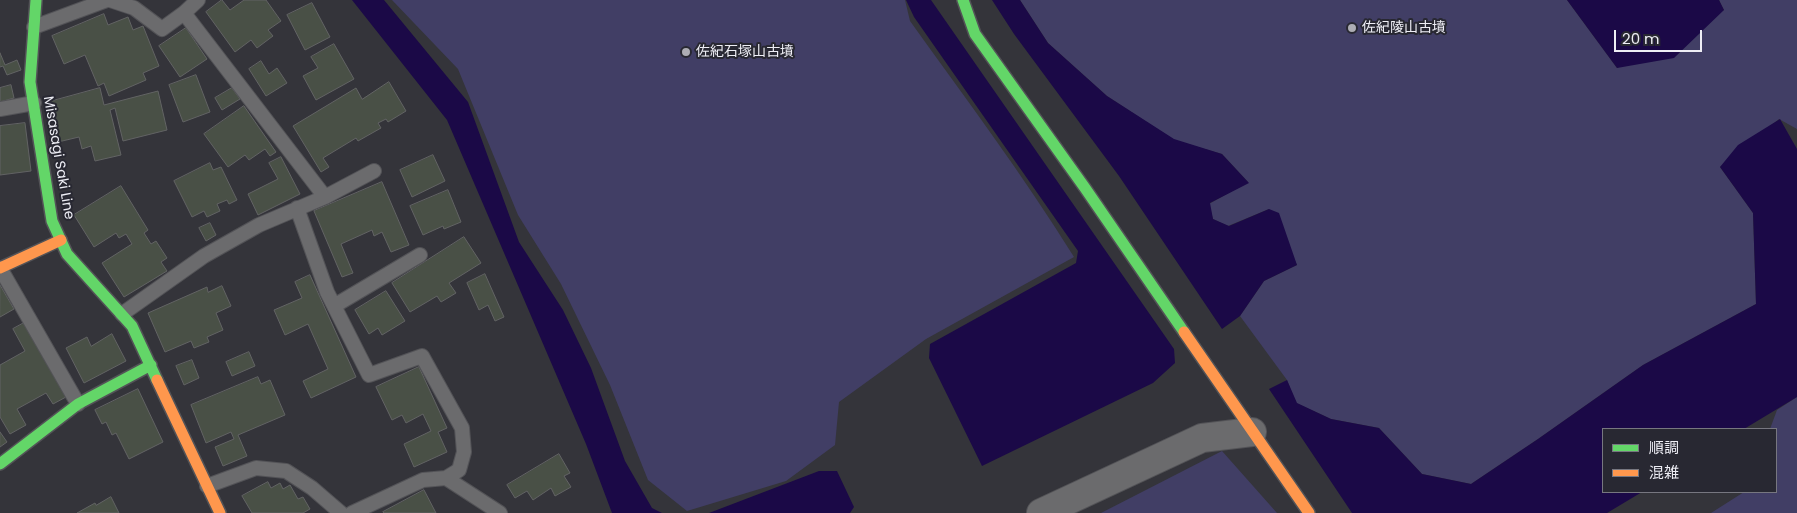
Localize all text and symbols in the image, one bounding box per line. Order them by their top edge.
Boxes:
place label: 佐紀陵山古墳 [1362,20,1446,36]
scale bar [1617,20,1704,52]
marker: 佐紀陵山古墳 [1346,22,1358,34]
text: 20 m [1622,28,1660,49]
place label: 佐紀石塚山古墳 [696,44,794,60]
marker: 佐紀石塚山古墳 [680,46,692,58]
street label: Misasagi Saki Line [39,95,77,221]
legend [1602,428,1777,493]
text: 順調 [1649,437,1679,458]
text: 混雑 [1649,462,1679,483]

